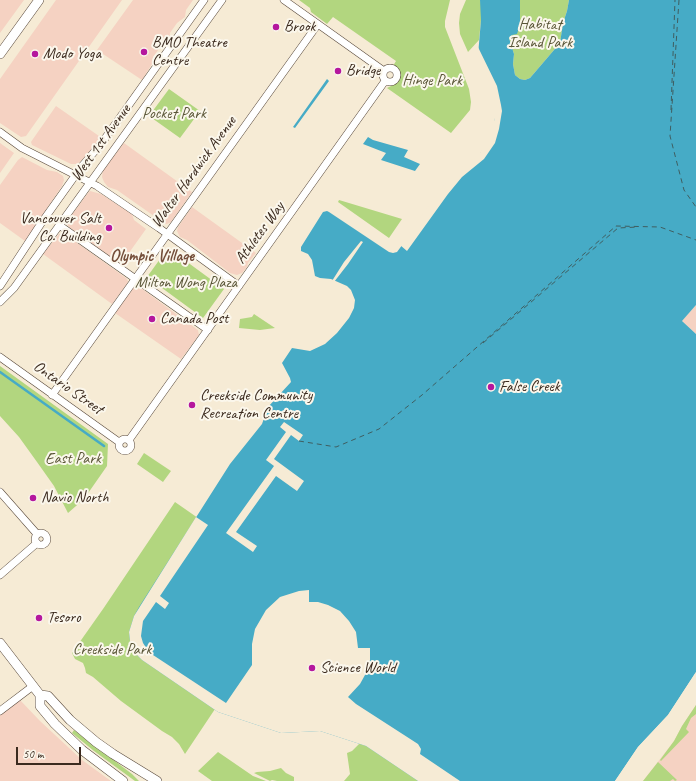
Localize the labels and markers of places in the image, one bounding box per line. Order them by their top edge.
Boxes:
place label: Brook [284,17,315,37]
marker: Brook [271,22,281,32]
place label: BMO Theatre Centre [152,33,227,71]
place label: Modo Yoga [43,44,101,64]
marker: BMO Theatre Centre [139,47,149,57]
marker: Modo Yoga [30,49,40,59]
place label: Bridge [346,61,380,81]
marker: Bridge [333,66,343,76]
place label: Vancouver Salt Co. Building [20,209,101,247]
marker: Vancouver Salt Co. Building [104,223,114,233]
place label: Canada Post [160,309,228,329]
marker: Canada Post [147,314,157,324]
place label: False Creek [499,377,560,397]
marker: False Creek [486,382,496,392]
place label: Creekside Community Recreation Centre [200,386,312,424]
marker: Creekside Community Recreation Centre [187,400,197,410]
place label: Navio North [41,488,109,508]
marker: Navio North [28,493,38,503]
place label: Tesoro [47,608,81,628]
marker: Tesoro [34,613,44,623]
place label: Science World [320,658,395,678]
marker: Science World [307,663,317,673]

